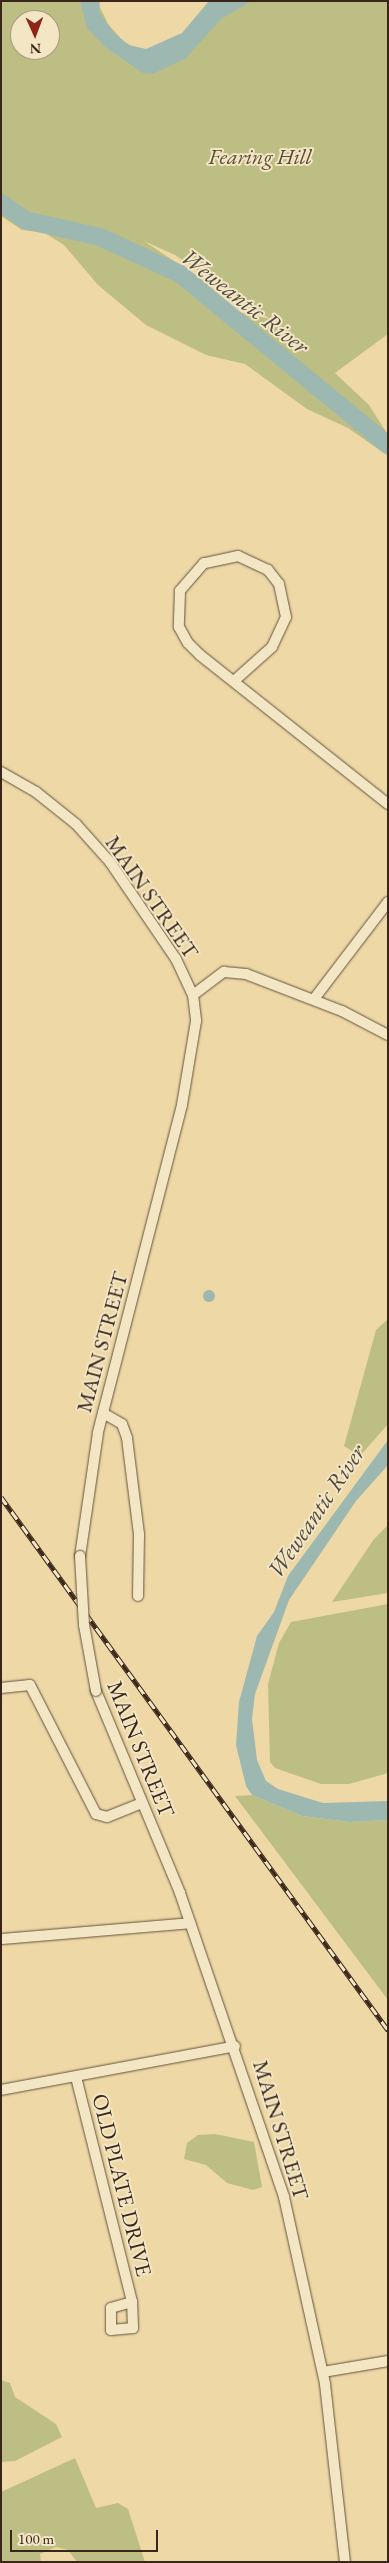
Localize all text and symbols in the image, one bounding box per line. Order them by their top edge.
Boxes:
north arrow [10,10,60,60]
text: N [30,40,41,58]
park label: Fearing Hill [208,144,312,170]
water label: Weweantic River [175,242,315,360]
street label: MAIN STREET [100,830,204,964]
street label: MAIN STREET [71,1269,133,1415]
water label: Weweantic River [261,1439,371,1583]
street label: MAIN STREET [102,1677,180,1821]
street label: MAIN STREET [247,2057,315,2203]
street label: OLD PLATE DRIVE [87,2091,157,2279]
scale bar [12,2520,160,2552]
text: 100 m [18,2529,54,2548]

